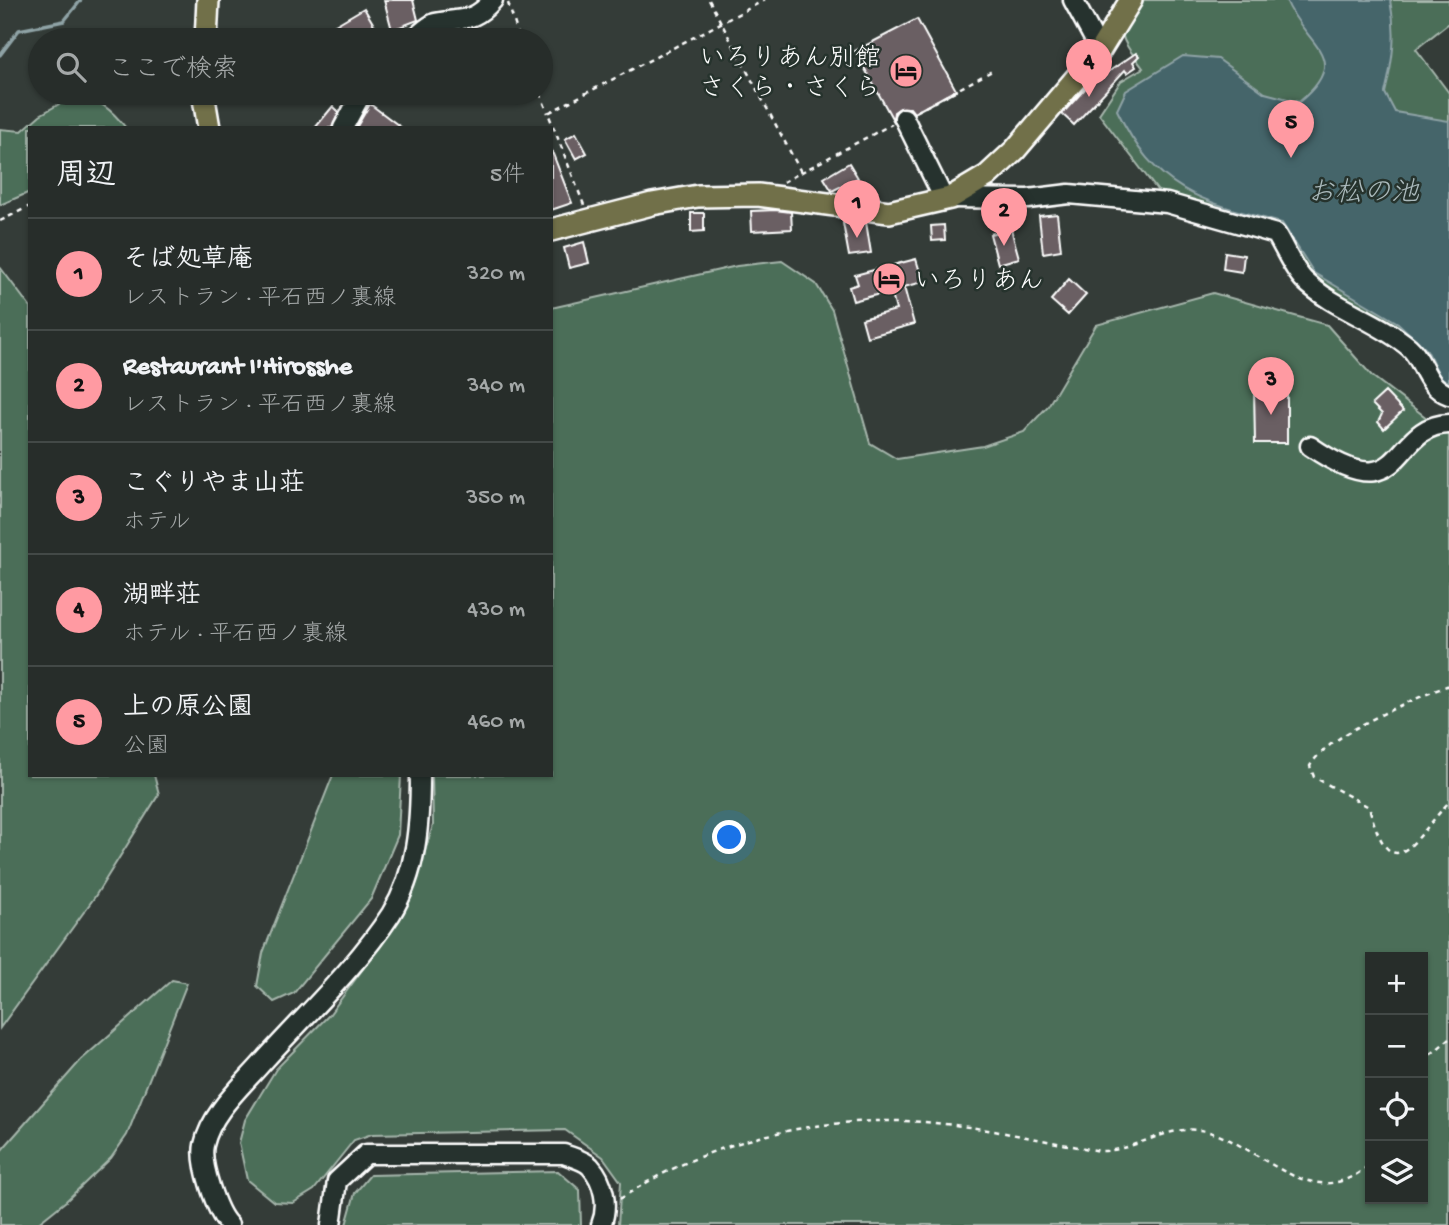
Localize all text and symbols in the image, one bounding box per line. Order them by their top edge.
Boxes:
search box [28,28,553,105]
pin: 4 [1066,39,1112,97]
place label: いろりあん別館 さくら・さくら [699,44,881,106]
icon: search [52,48,90,86]
hotel icon: いろりあん別館 さくら・さくら [887,52,925,90]
text: ここで検索 [108,56,238,87]
pin: 5 [1268,100,1314,158]
text: 周辺 [56,160,116,195]
text: 5件 [490,163,525,190]
water label: お松の池 [1307,178,1420,211]
pin: 1 [834,180,880,238]
pin: 2 [981,188,1027,246]
text: そば処草庵 [123,246,253,277]
hotel icon: いろりあん [870,260,908,298]
text: 1 [74,261,84,288]
text: 320 m [467,261,525,288]
place label: いろりあん [914,267,1044,299]
text: レストラン · 平石西ノ裏線 [123,286,396,313]
text: Restaurant I'Hirosshe [123,353,352,384]
pin: 3 [1248,357,1294,415]
text: 2 [73,373,85,400]
text: 340 m [467,373,525,400]
text: レストラン · 平石西ノ裏線 [123,393,396,420]
text: こぐりやま山荘 [123,470,305,501]
text: 3 [73,485,85,512]
text: 350 m [466,485,525,512]
text: ホテル [123,510,191,537]
text: 湖畔荘 [123,582,201,613]
text: 4 [74,597,84,624]
text: 430 m [467,597,525,624]
text: ホテル · 平石西ノ裏線 [123,622,347,649]
text: 上の原公園 [123,694,253,725]
text: 5 [73,709,85,736]
text: 460 m [468,709,525,736]
text: 公園 [123,734,169,761]
your location [712,820,746,854]
map controls [1365,952,1428,1204]
button: + [1365,952,1428,1015]
button: − [1365,1015,1428,1078]
button: locate [1365,1078,1428,1141]
button: layers [1365,1141,1428,1204]

